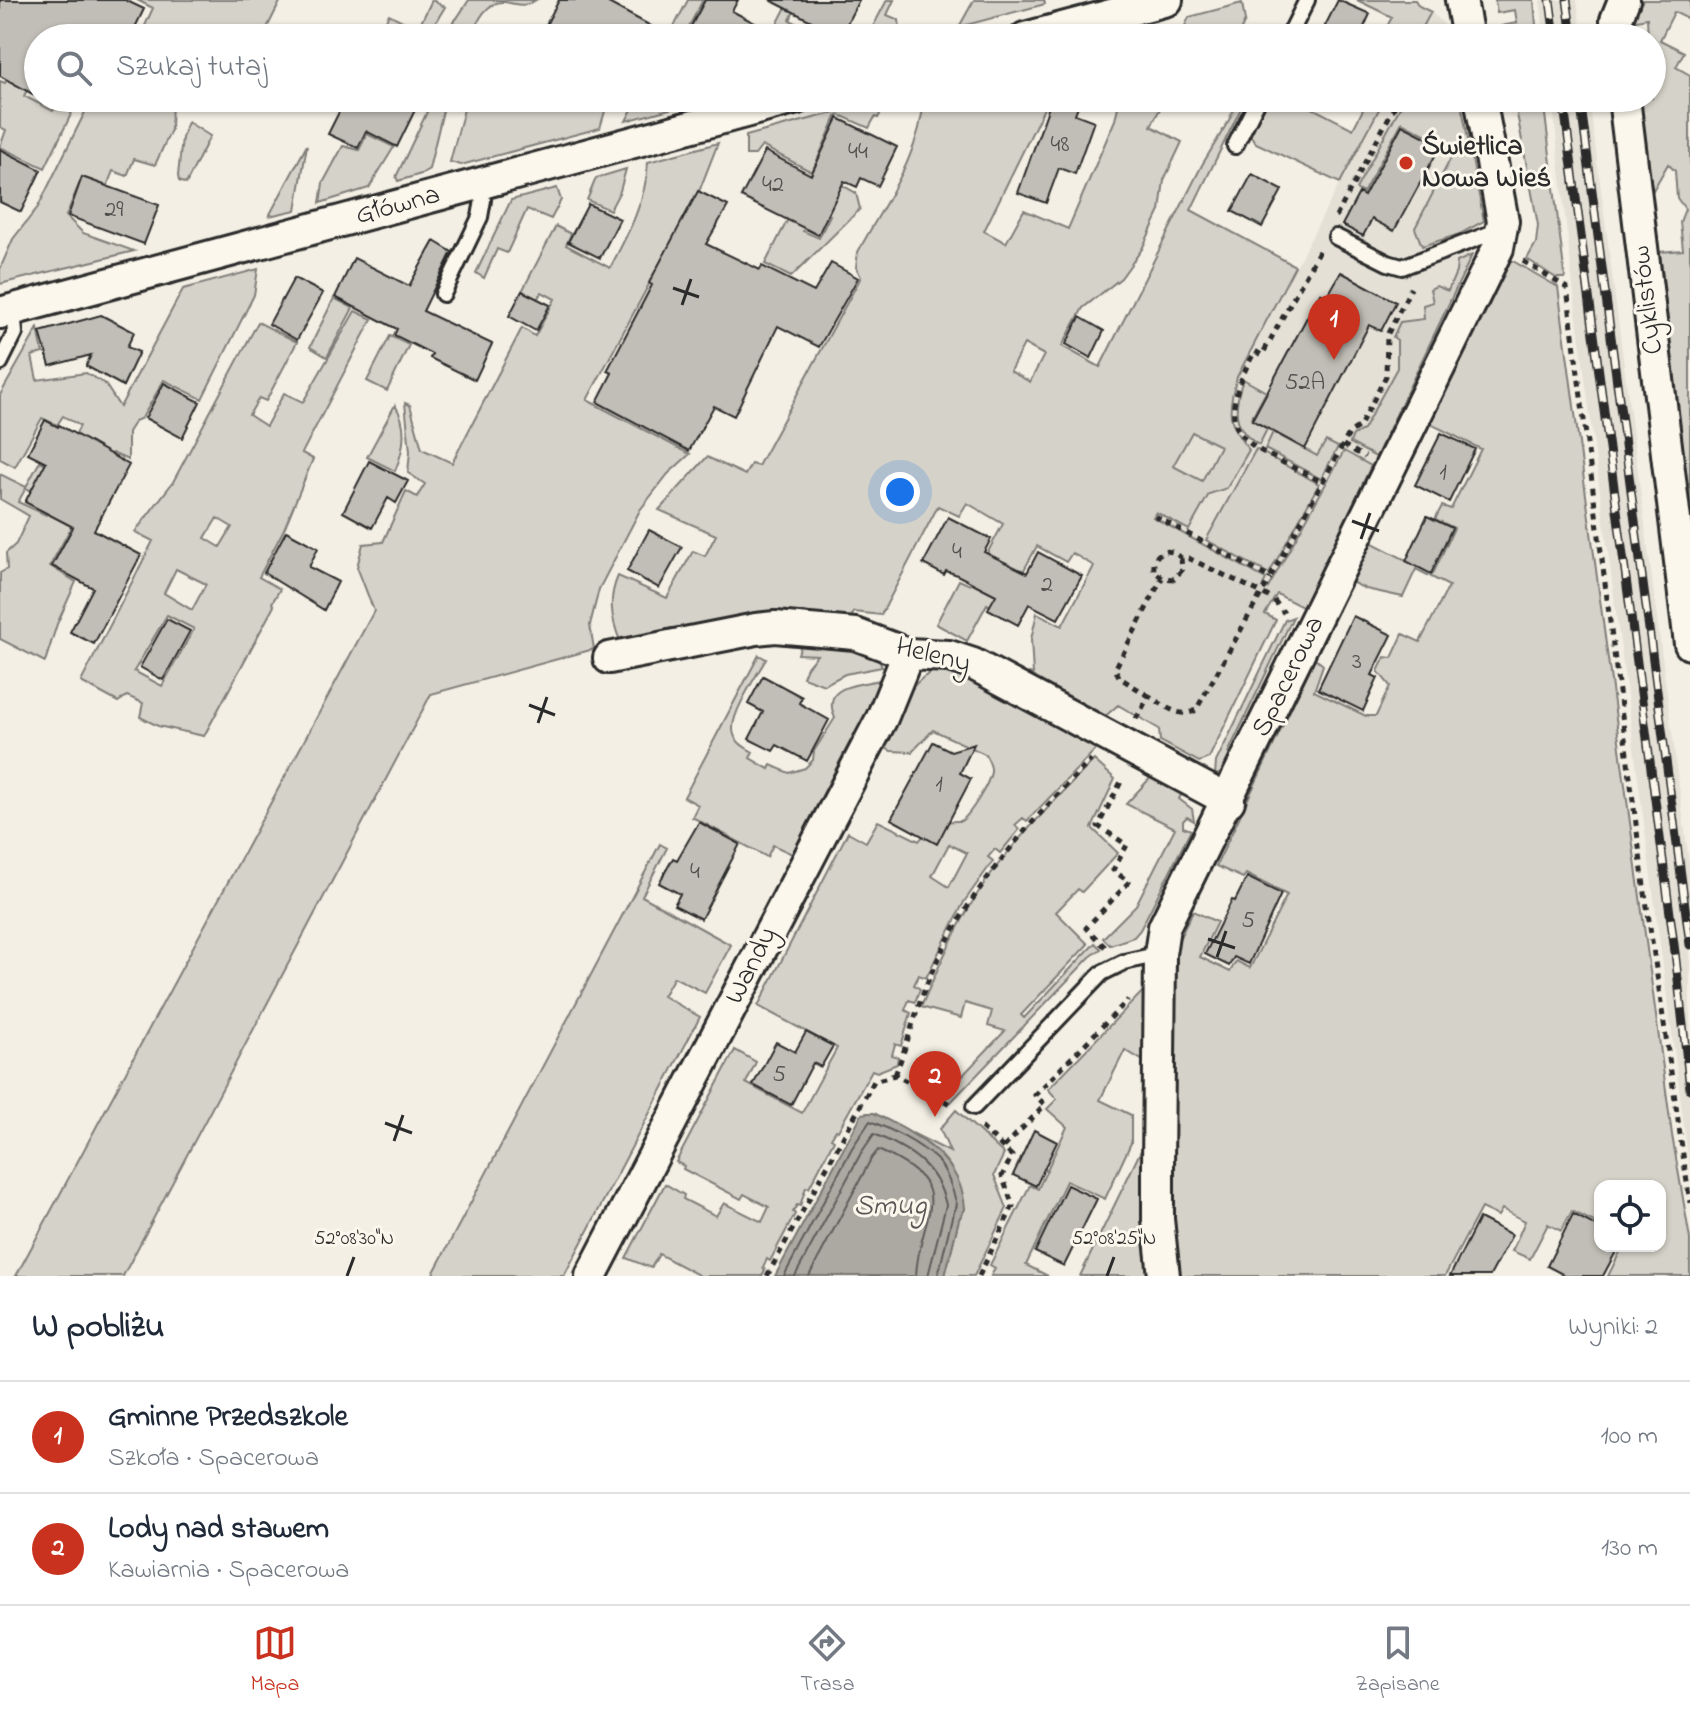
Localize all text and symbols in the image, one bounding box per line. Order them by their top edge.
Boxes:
search box [24,24,1666,112]
icon: search [52,46,96,90]
text: Szukaj tutaj [116,46,267,90]
place label: Świetlica Nowa Wieś [1422,127,1551,200]
house number: 48 [1051,128,1069,163]
house number: 44 [848,135,868,170]
marker: Świetlica Nowa Wieś [1397,154,1415,172]
house number: 42 [762,168,784,203]
street label: Główna [351,175,445,237]
house number: 29 [104,193,124,228]
street label: Cyklistów [1621,243,1675,357]
pin: 1 [1308,294,1360,360]
house number: 52A [1285,366,1325,401]
house number: 1 [1439,456,1447,491]
your location [880,472,920,512]
house number: 4 [952,535,962,570]
house number: 2 [1041,568,1053,603]
street label: Spacerowa [1242,610,1336,744]
street label: Heleny [891,627,975,685]
house number: 3 [1352,645,1362,680]
house number: 1 [935,768,943,803]
house number: 4 [690,855,700,890]
house number: 5 [1241,904,1255,939]
street label: Wandy [715,920,789,1012]
pin: 2 [909,1051,961,1117]
house number: 5 [772,1058,786,1093]
map controls [1594,1180,1666,1252]
button: locate [1594,1180,1666,1252]
water label: Smug [853,1185,927,1229]
text: 52°08'30"N [314,1225,394,1254]
text: 52°08'25"N [1072,1225,1156,1254]
text: W pobliżu [32,1303,164,1353]
text: Wyniki: 2 [1568,1309,1658,1347]
text: Gminne Przedszkole [108,1396,348,1440]
text: 1 [54,1418,62,1456]
text: 100 m [1601,1418,1658,1456]
text: Szkoła · Spacerowa [108,1440,319,1478]
text: Lody nad stawem [108,1508,329,1552]
text: 2 [52,1530,64,1568]
text: 130 m [1601,1530,1658,1568]
text: Kawiarnia · Spacerowa [108,1552,349,1590]
tab: Mapa [250,1621,299,1701]
tab: Trasa [800,1621,855,1701]
tab: Zapisane [1355,1621,1440,1701]

